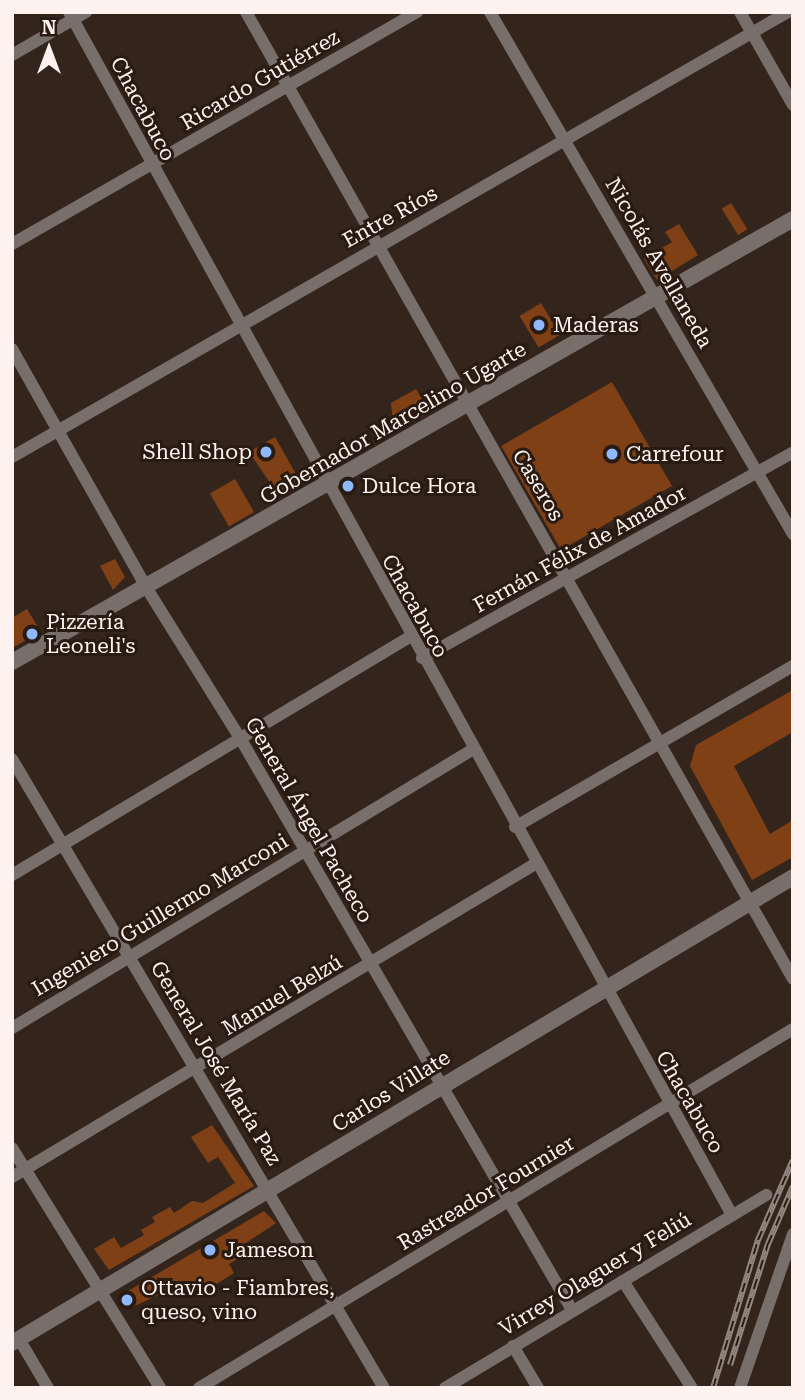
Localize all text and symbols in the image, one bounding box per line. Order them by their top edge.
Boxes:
north arrow [14,14,84,84]
text: N [42,16,56,39]
street label: Ricardo Gutiérrez [176,24,344,136]
street label: Chacabuco [105,53,181,165]
street label: Nicolás Avellaneda [600,173,718,353]
street label: Entre Ríos [338,181,442,253]
place label: Maderas [553,312,639,338]
marker: Maderas [531,317,547,333]
street label: Gobernador Marcelino Ugarte [256,336,530,510]
place label: Shell Shop [142,439,252,465]
place label: Carrefour [626,441,724,467]
marker: Shell Shop [258,444,274,460]
street label: Caseros [507,445,569,525]
marker: Carrefour [604,446,620,462]
place label: Dulce Hora [362,473,476,499]
marker: Dulce Hora [340,478,356,494]
street label: Fernán Félix de Amador [469,480,691,618]
street label: Chacabuco [376,550,454,662]
place label: Pizzería Leoneli's [46,609,136,659]
marker: Pizzería Leoneli's [24,626,40,642]
street label: General Ángel Pacheco [240,713,378,927]
street label: Ingeniero Guillermo Marconi [27,828,293,1002]
street label: Manuel Belzú [217,949,347,1041]
street label: General José María Paz [145,956,287,1170]
street label: Carlos Villate [327,1045,455,1137]
street label: Chacabuco [651,1046,729,1158]
street label: Rastreador Fournier [393,1130,579,1256]
street label: Virrey Olaguer y Feliú [494,1207,696,1341]
place label: Jameson [224,1237,314,1263]
marker: Jameson [202,1242,218,1258]
place label: Ottavio - Fiambres, queso, vino [141,1275,335,1325]
marker: Ottavio - Fiambres, queso, vino [119,1292,135,1308]

